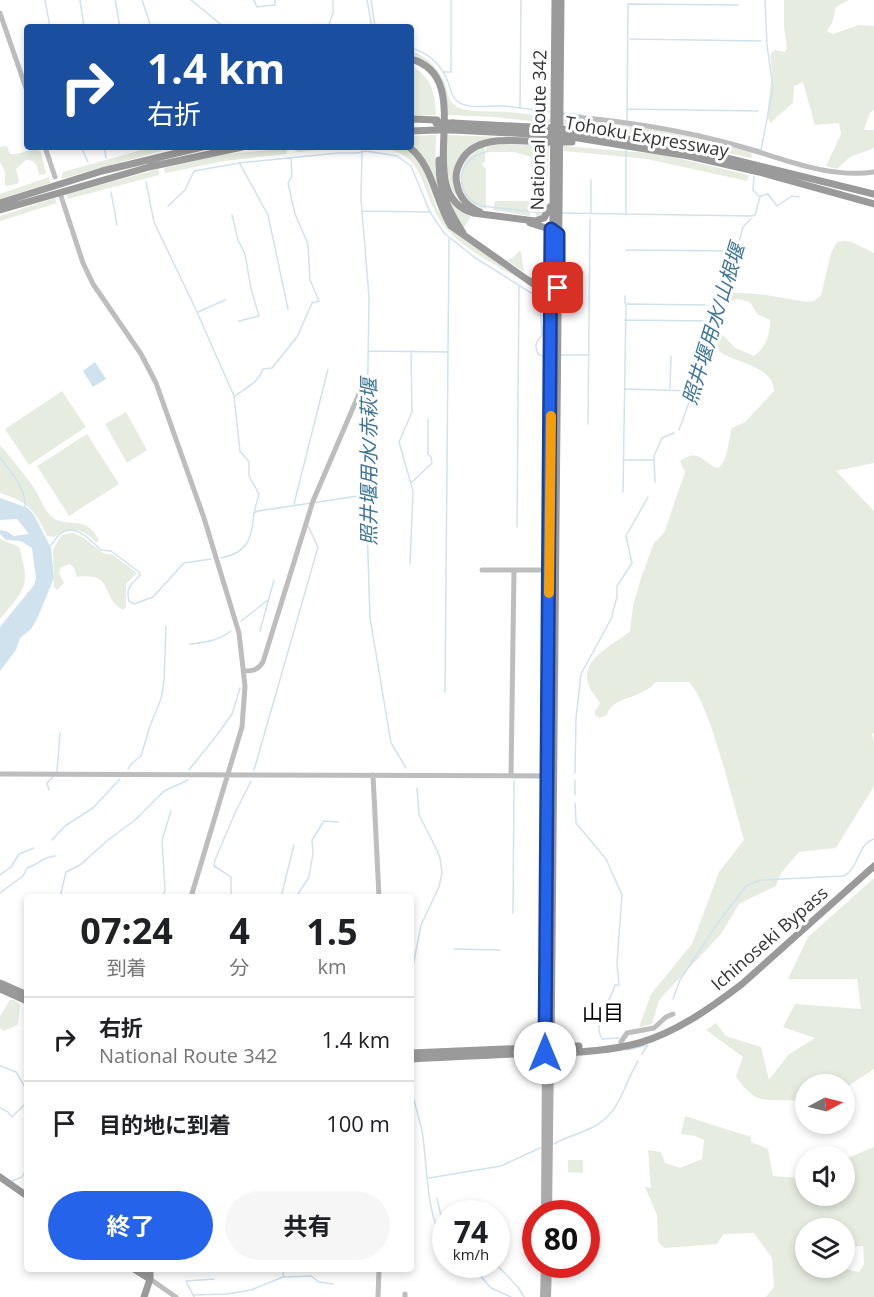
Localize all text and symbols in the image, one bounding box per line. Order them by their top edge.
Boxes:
text: 1.4 km [147,39,285,96]
icon: right [48,48,126,126]
street label: National Route 342 [525,49,551,211]
text: 右折 [147,95,201,132]
street label: Tohoku Expressway [563,110,732,162]
water label: 照井堰用水/山根堰 [676,236,751,408]
pin [532,262,583,313]
icon: arrive [541,271,574,304]
water label: 照井堰用水/赤萩堰 [355,374,382,546]
street label: Ichinoseki Bypass [706,881,832,995]
text: 07:24 [80,906,173,955]
text: 4 [229,906,250,955]
text: 1.5 [306,907,358,956]
text: km [317,953,346,980]
text: 到着 [107,954,147,981]
text: 分 [230,954,250,981]
district label: 山目 [582,998,624,1026]
text: 右折 [99,1012,143,1042]
position arrow [513,1021,577,1085]
icon: right [48,1023,81,1056]
text: 1.4 km [321,1024,390,1054]
text: National Route 342 [99,1042,278,1069]
north arrow [795,1074,855,1134]
map controls [795,1074,855,1278]
icon: arrive [48,1107,81,1140]
text: 100 m [326,1108,390,1138]
text: 目的地に到着 [99,1109,231,1139]
button: sound [795,1146,855,1206]
button: 終了 [48,1191,213,1260]
button: 共有 [225,1191,390,1260]
speed limit sign: 80 [522,1200,600,1278]
text: 74 [454,1211,488,1252]
button: layers [795,1218,855,1278]
text: km/h [453,1244,489,1264]

